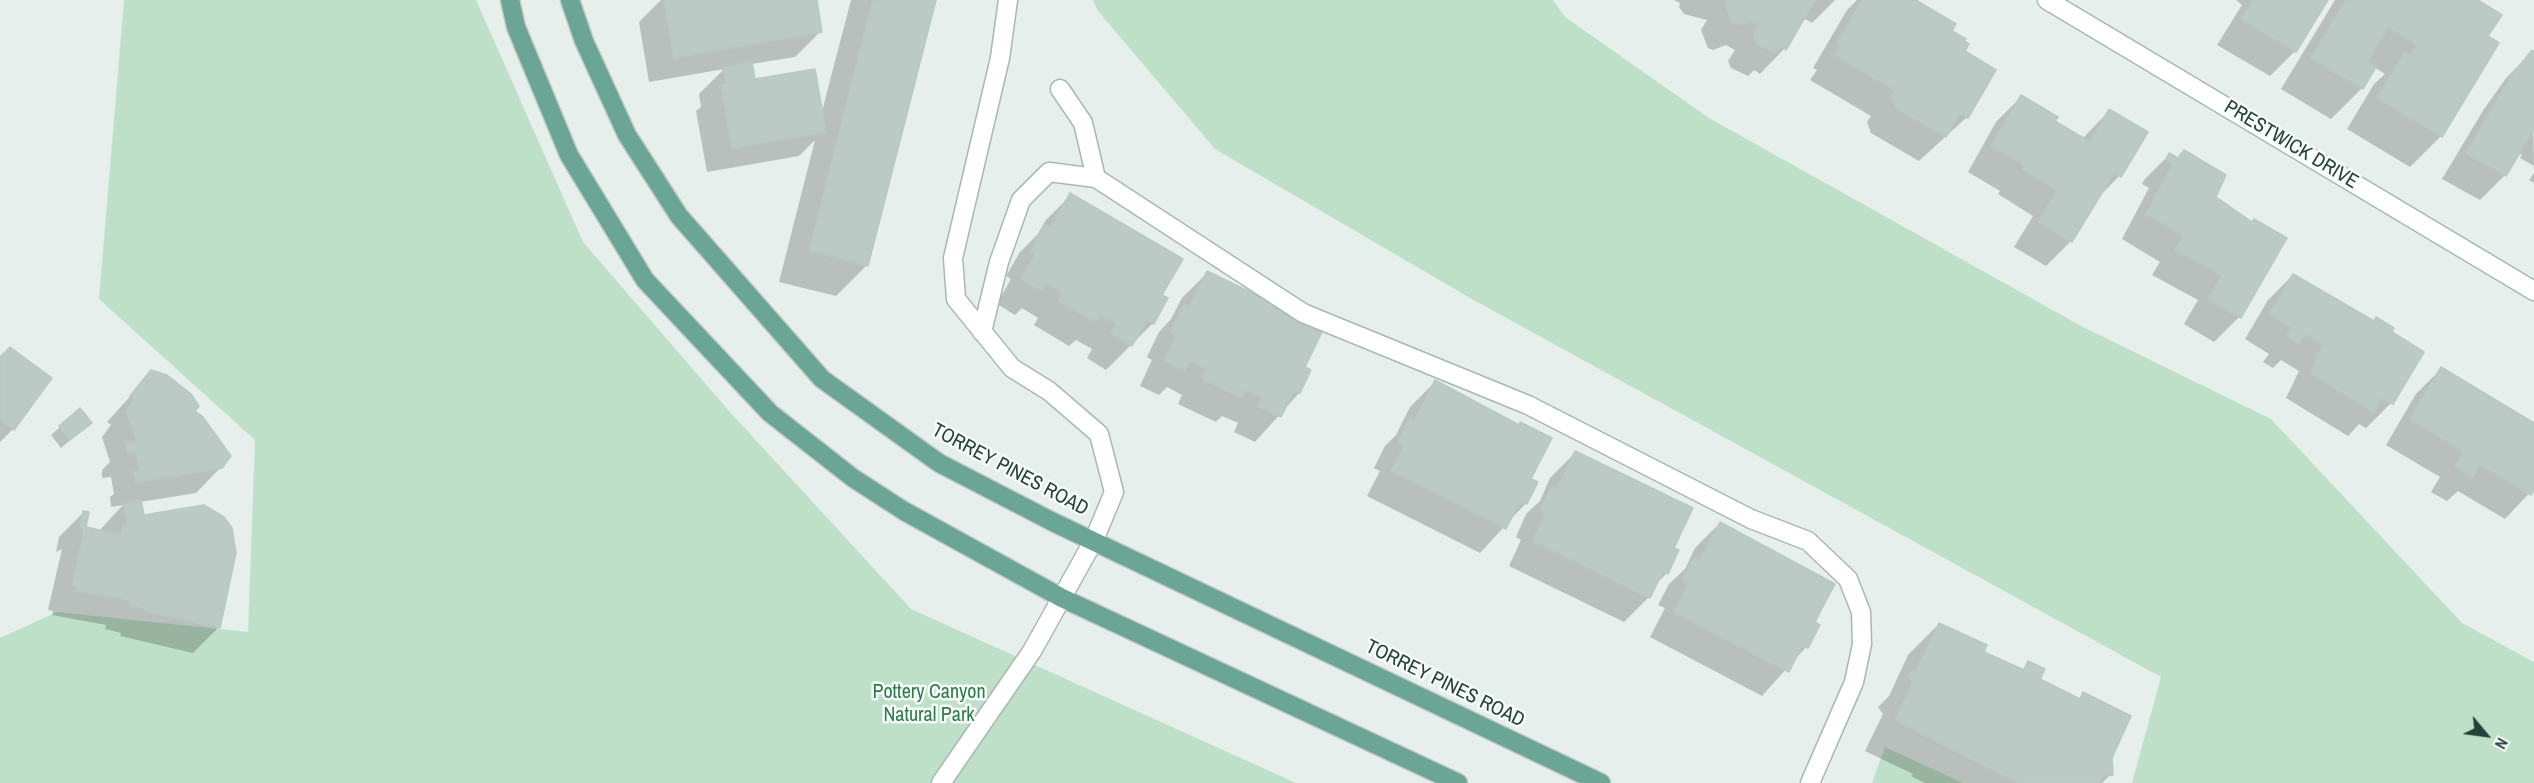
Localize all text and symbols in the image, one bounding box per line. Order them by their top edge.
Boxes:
street label: PRESTWICK DRIVE [2220,96,2362,194]
street label: TORREY PINES ROAD [928,419,1092,521]
street label: TORREY PINES ROAD [1362,635,1528,733]
park label: Pottery Canyon Natural Park [872,681,986,728]
north arrow [2456,705,2516,765]
text: N [2490,734,2514,753]

